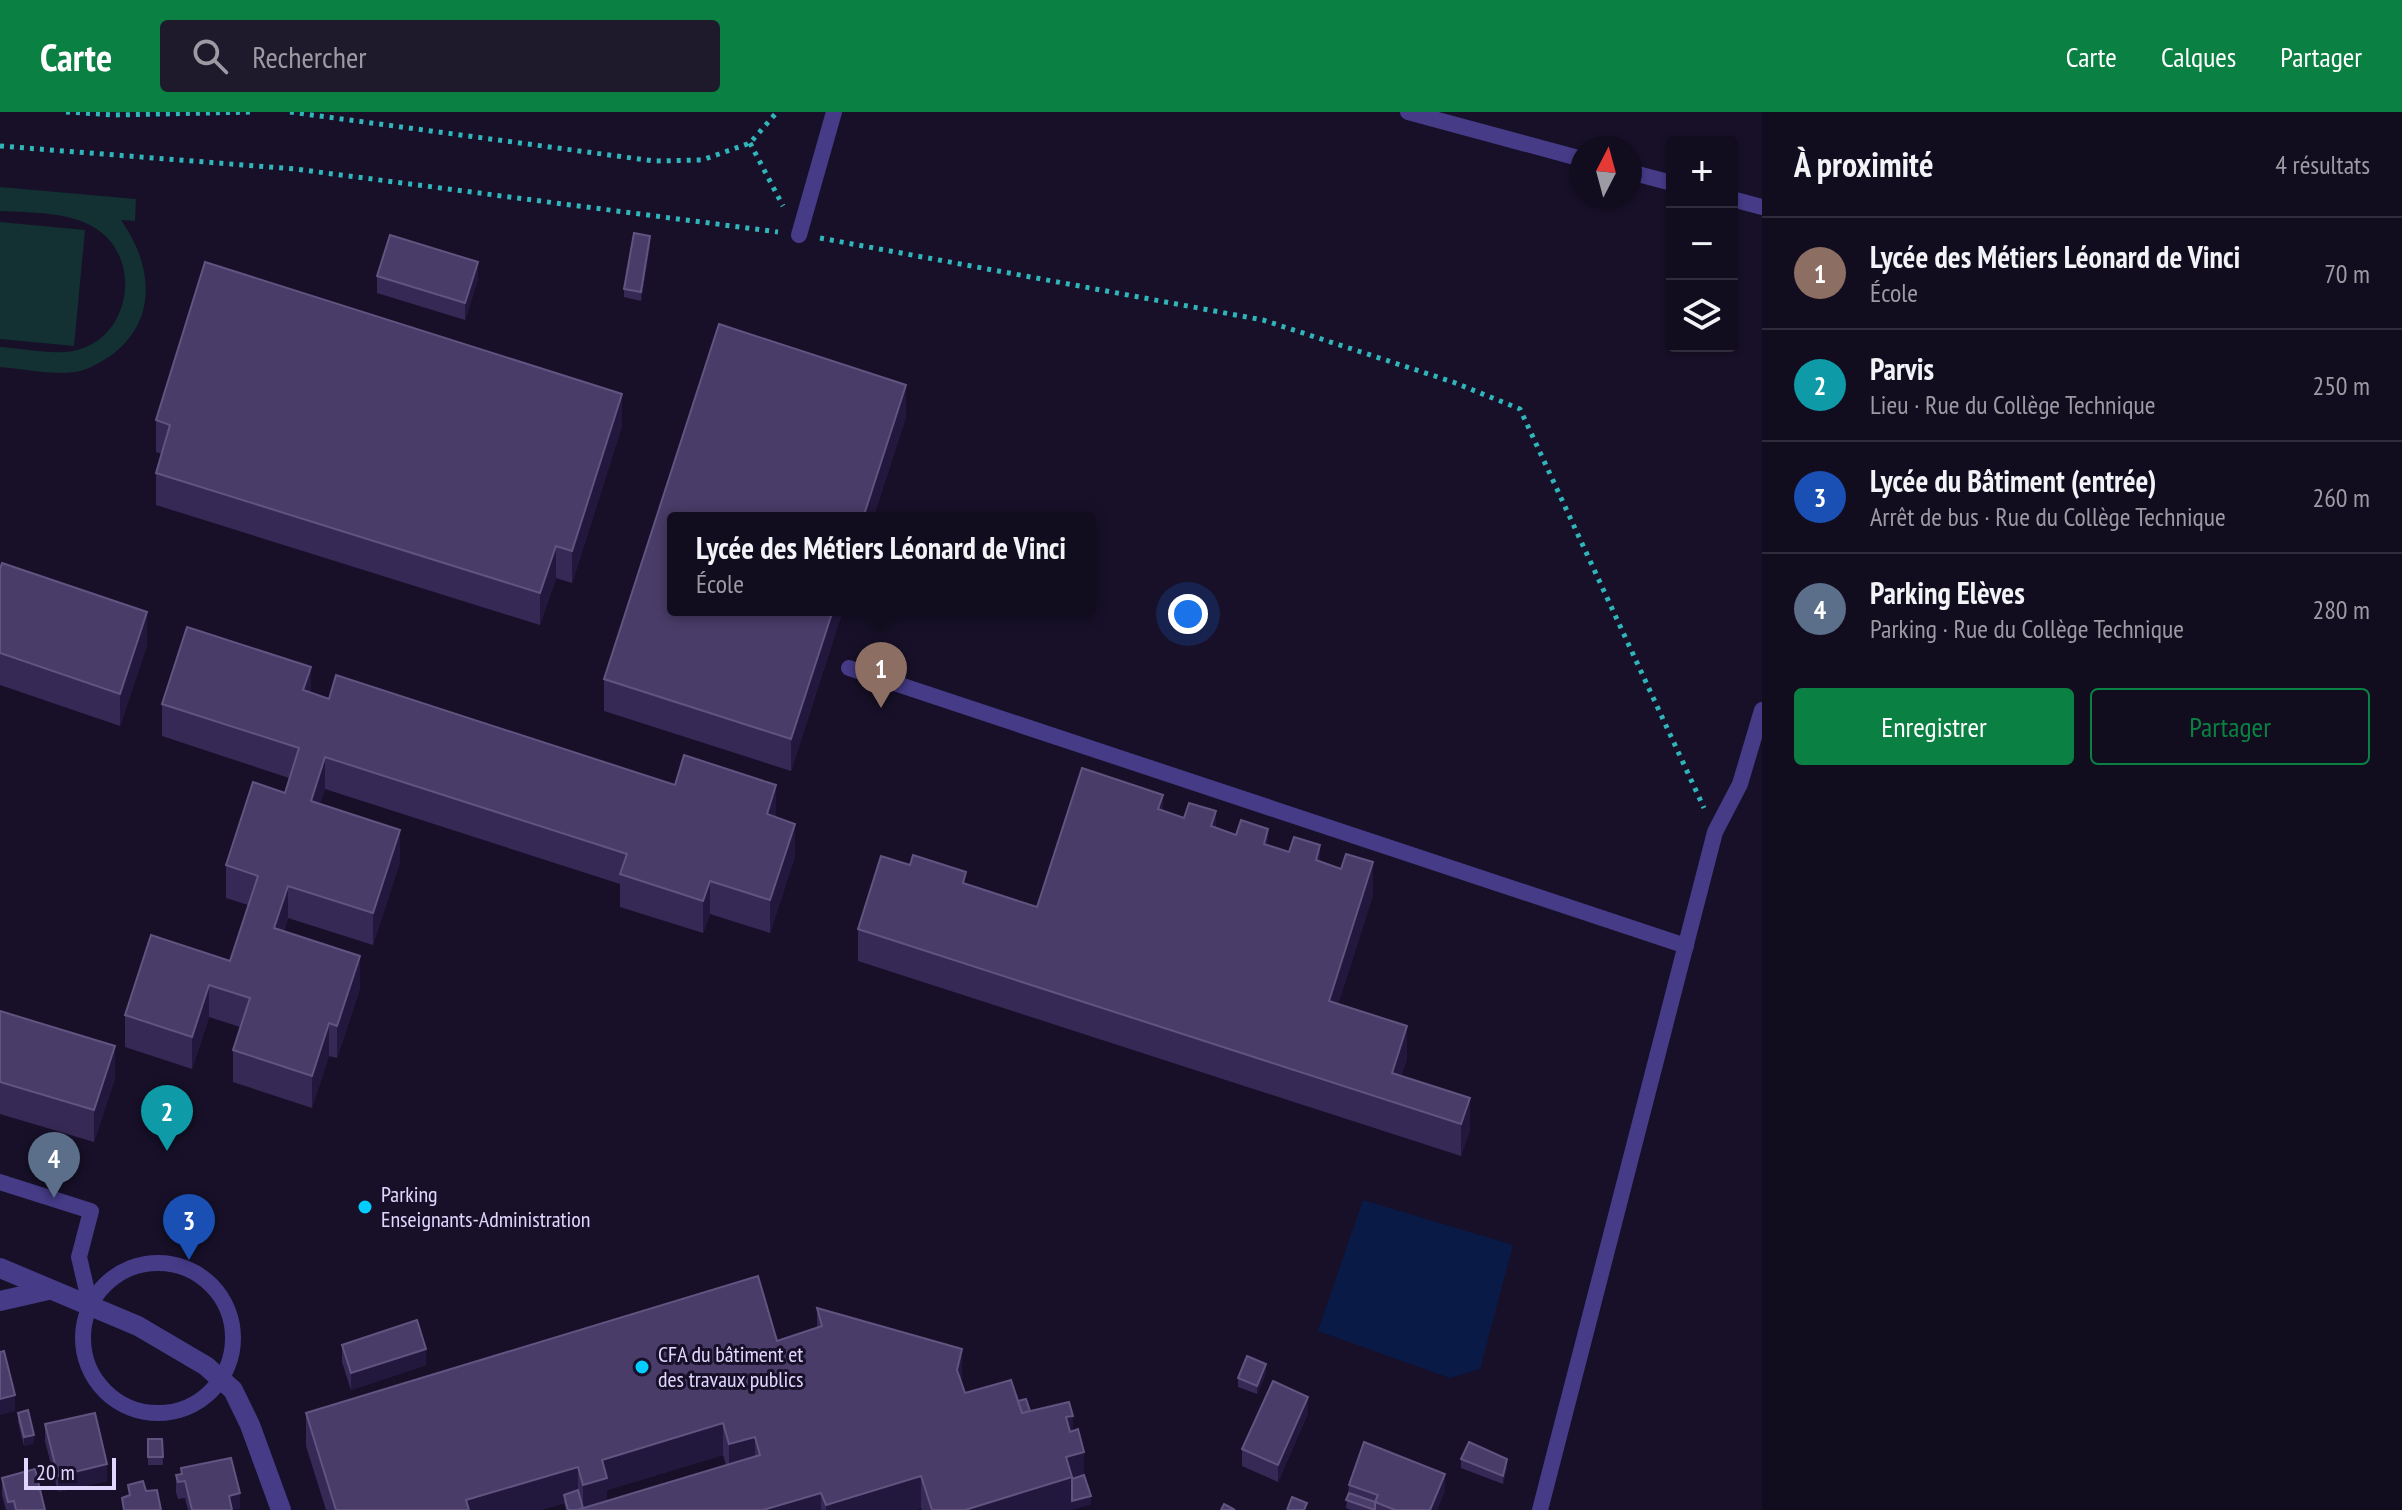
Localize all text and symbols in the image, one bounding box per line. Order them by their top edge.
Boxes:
search box [160,20,720,92]
text: Carte [40,32,112,81]
icon: search [188,34,232,78]
text: Rechercher [252,37,367,76]
text: Carte [2066,38,2117,75]
text: Calques [2161,38,2236,75]
text: Partager [2280,38,2362,75]
north arrow [1570,136,1642,208]
map controls [1666,136,1738,352]
button: + [1666,136,1738,208]
text: À proximité [1794,142,1934,186]
text: 4 résultats [2275,148,2370,181]
button: − [1666,208,1738,280]
text: Lycée des Métiers Léonard de Vinci [1870,237,2240,276]
text: 1 [1814,257,1826,290]
text: 70 m [2324,257,2370,290]
text: École [1870,276,1918,309]
button: layers [1666,280,1738,352]
text: Parvis [1870,349,1934,388]
text: 2 [1814,369,1826,402]
text: 250 m [2312,369,2370,402]
text: Lieu · Rue du Collège Technique [1870,388,2155,421]
text: Lycée du Bâtiment (entrée) [1870,461,2156,500]
text: 3 [1814,481,1826,514]
text: 260 m [2312,481,2370,514]
text: Arrêt de bus · Rue du Collège Technique [1870,500,2226,533]
popup [667,512,1095,616]
text: Lycée des Métiers Léonard de Vinci [696,528,1066,567]
text: École [696,567,744,600]
text: Parking Elèves [1870,573,2025,612]
text: 4 [1814,593,1826,626]
text: 280 m [2312,593,2370,626]
your location [1168,594,1208,634]
text: Parking · Rue du Collège Technique [1870,612,2184,645]
pin: 1 [855,642,907,708]
button: Enregistrer [1794,688,2074,765]
button: Partager [2090,688,2370,765]
pin: 2 [141,1085,193,1151]
pin: 4 [28,1132,80,1198]
place label: Parking Enseignants-Administration [381,1180,591,1233]
pin: 3 [163,1194,215,1260]
marker: Parking Enseignants-Administration [356,1198,374,1216]
place label: CFA du bâtiment et des travaux publics [658,1340,804,1393]
marker: CFA du bâtiment et des travaux publics [633,1358,651,1376]
scale bar [24,1454,116,1490]
text: 20 m [36,1458,75,1486]

